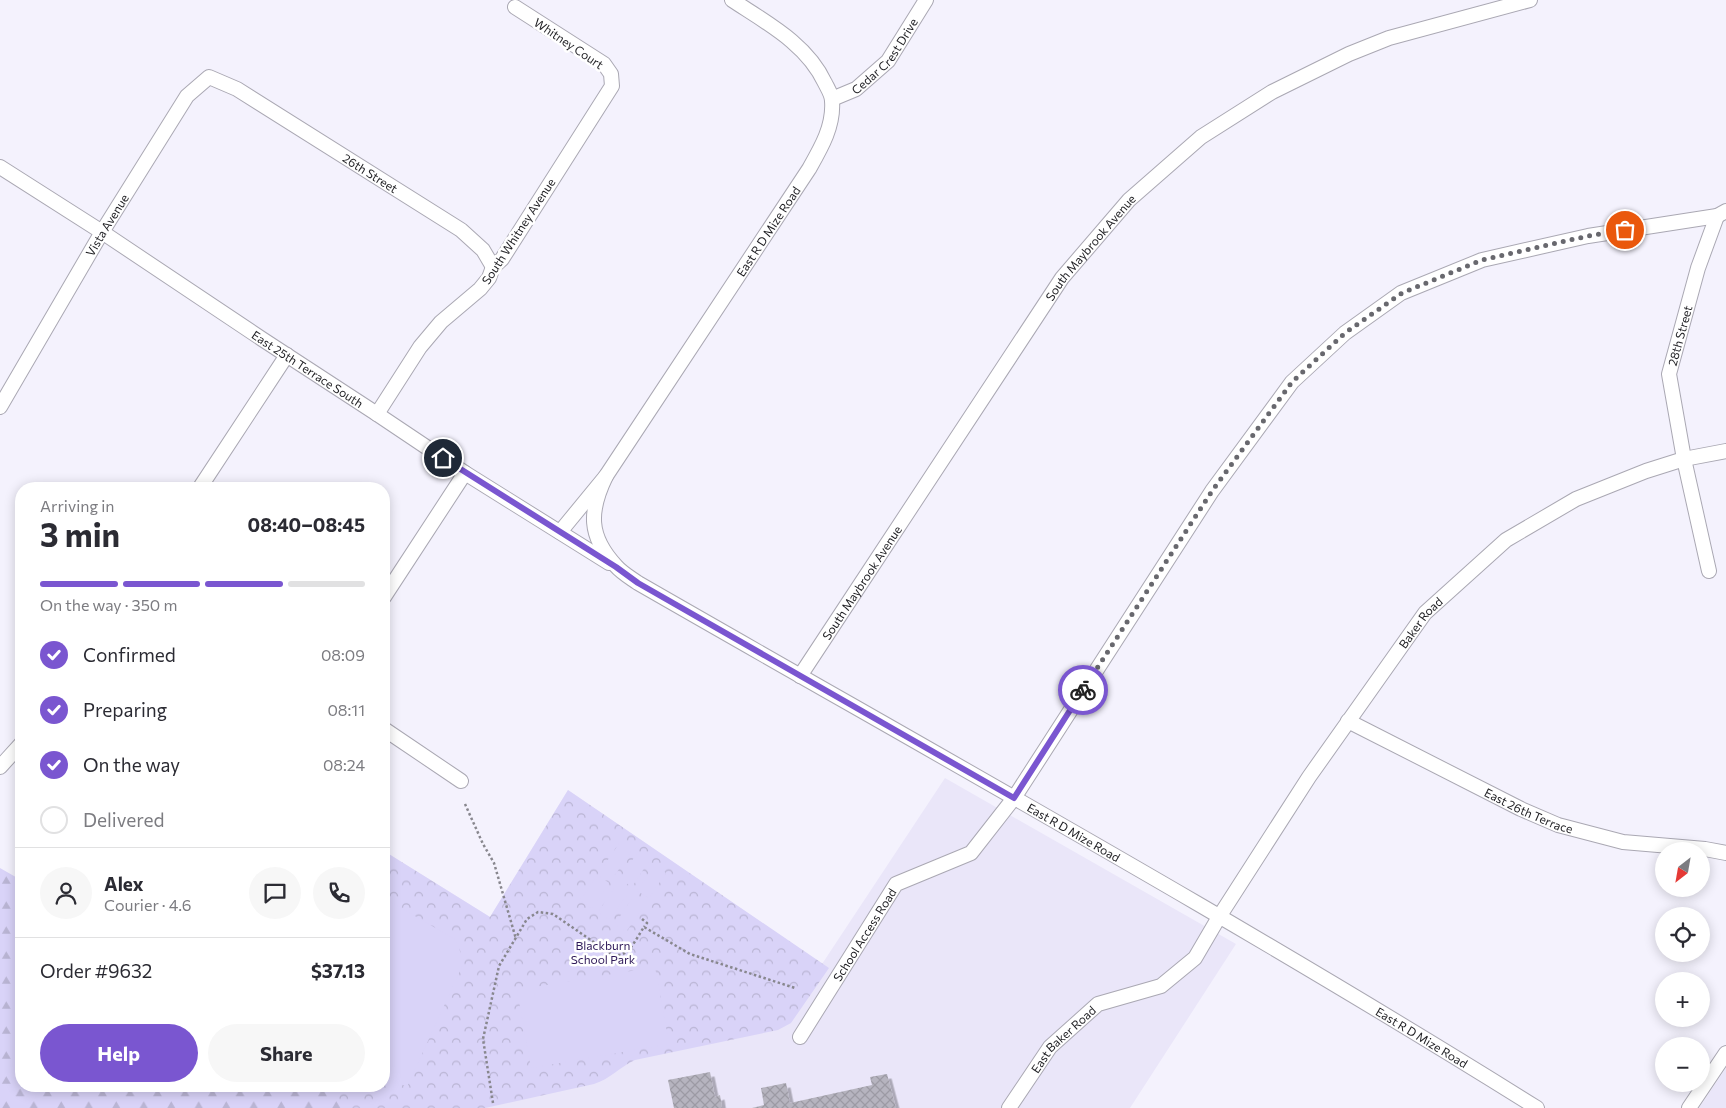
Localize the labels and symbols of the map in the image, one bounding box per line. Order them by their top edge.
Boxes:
street label: Whitney Court [532,15,606,71]
street label: Cedar Crest Drive [848,15,920,97]
street label: 26th Street [340,150,400,195]
street label: South Whitney Avenue [478,175,558,287]
street label: East R D Mize Road [733,184,803,279]
street label: Vista Avenue [82,191,131,259]
street label: South Maybrook Avenue [1042,191,1138,303]
pin [1604,209,1646,251]
street label: 28th Street [1665,304,1694,367]
street label: East 25th Terrace South [249,327,366,410]
pin [422,437,464,479]
street label: South Maybrook Avenue [819,523,904,642]
street label: Baker Road [1395,594,1445,651]
courier [1058,665,1108,715]
street label: East 26th Terrace [1482,785,1575,836]
street label: East R D Mize Road [1025,800,1123,864]
north arrow [1655,842,1710,898]
street label: School Access Road [830,885,899,984]
park label: Blackburn School Park [571,938,636,966]
street label: East Baker Road [1028,1003,1098,1075]
street label: East R D Mize Road [1373,1004,1470,1070]

